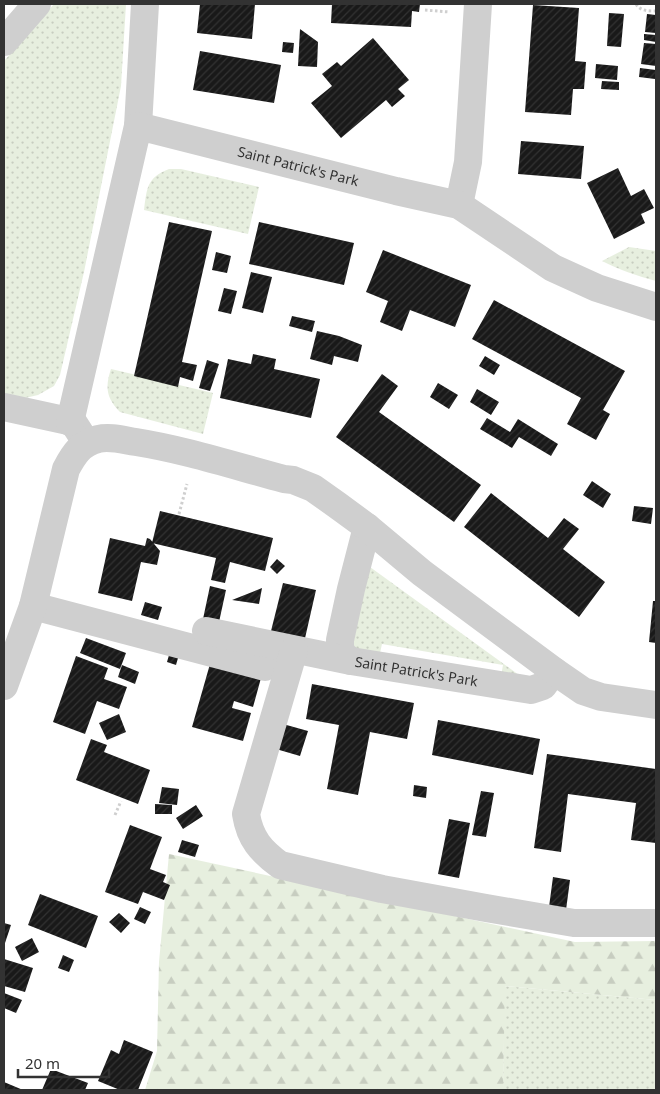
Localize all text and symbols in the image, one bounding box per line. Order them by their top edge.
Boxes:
street label: Saint Patrick's Park [236,142,361,190]
street label: Saint Patrick's Park [354,652,480,690]
scale bar [18,1046,109,1078]
text: 20 m [25,1053,60,1073]

